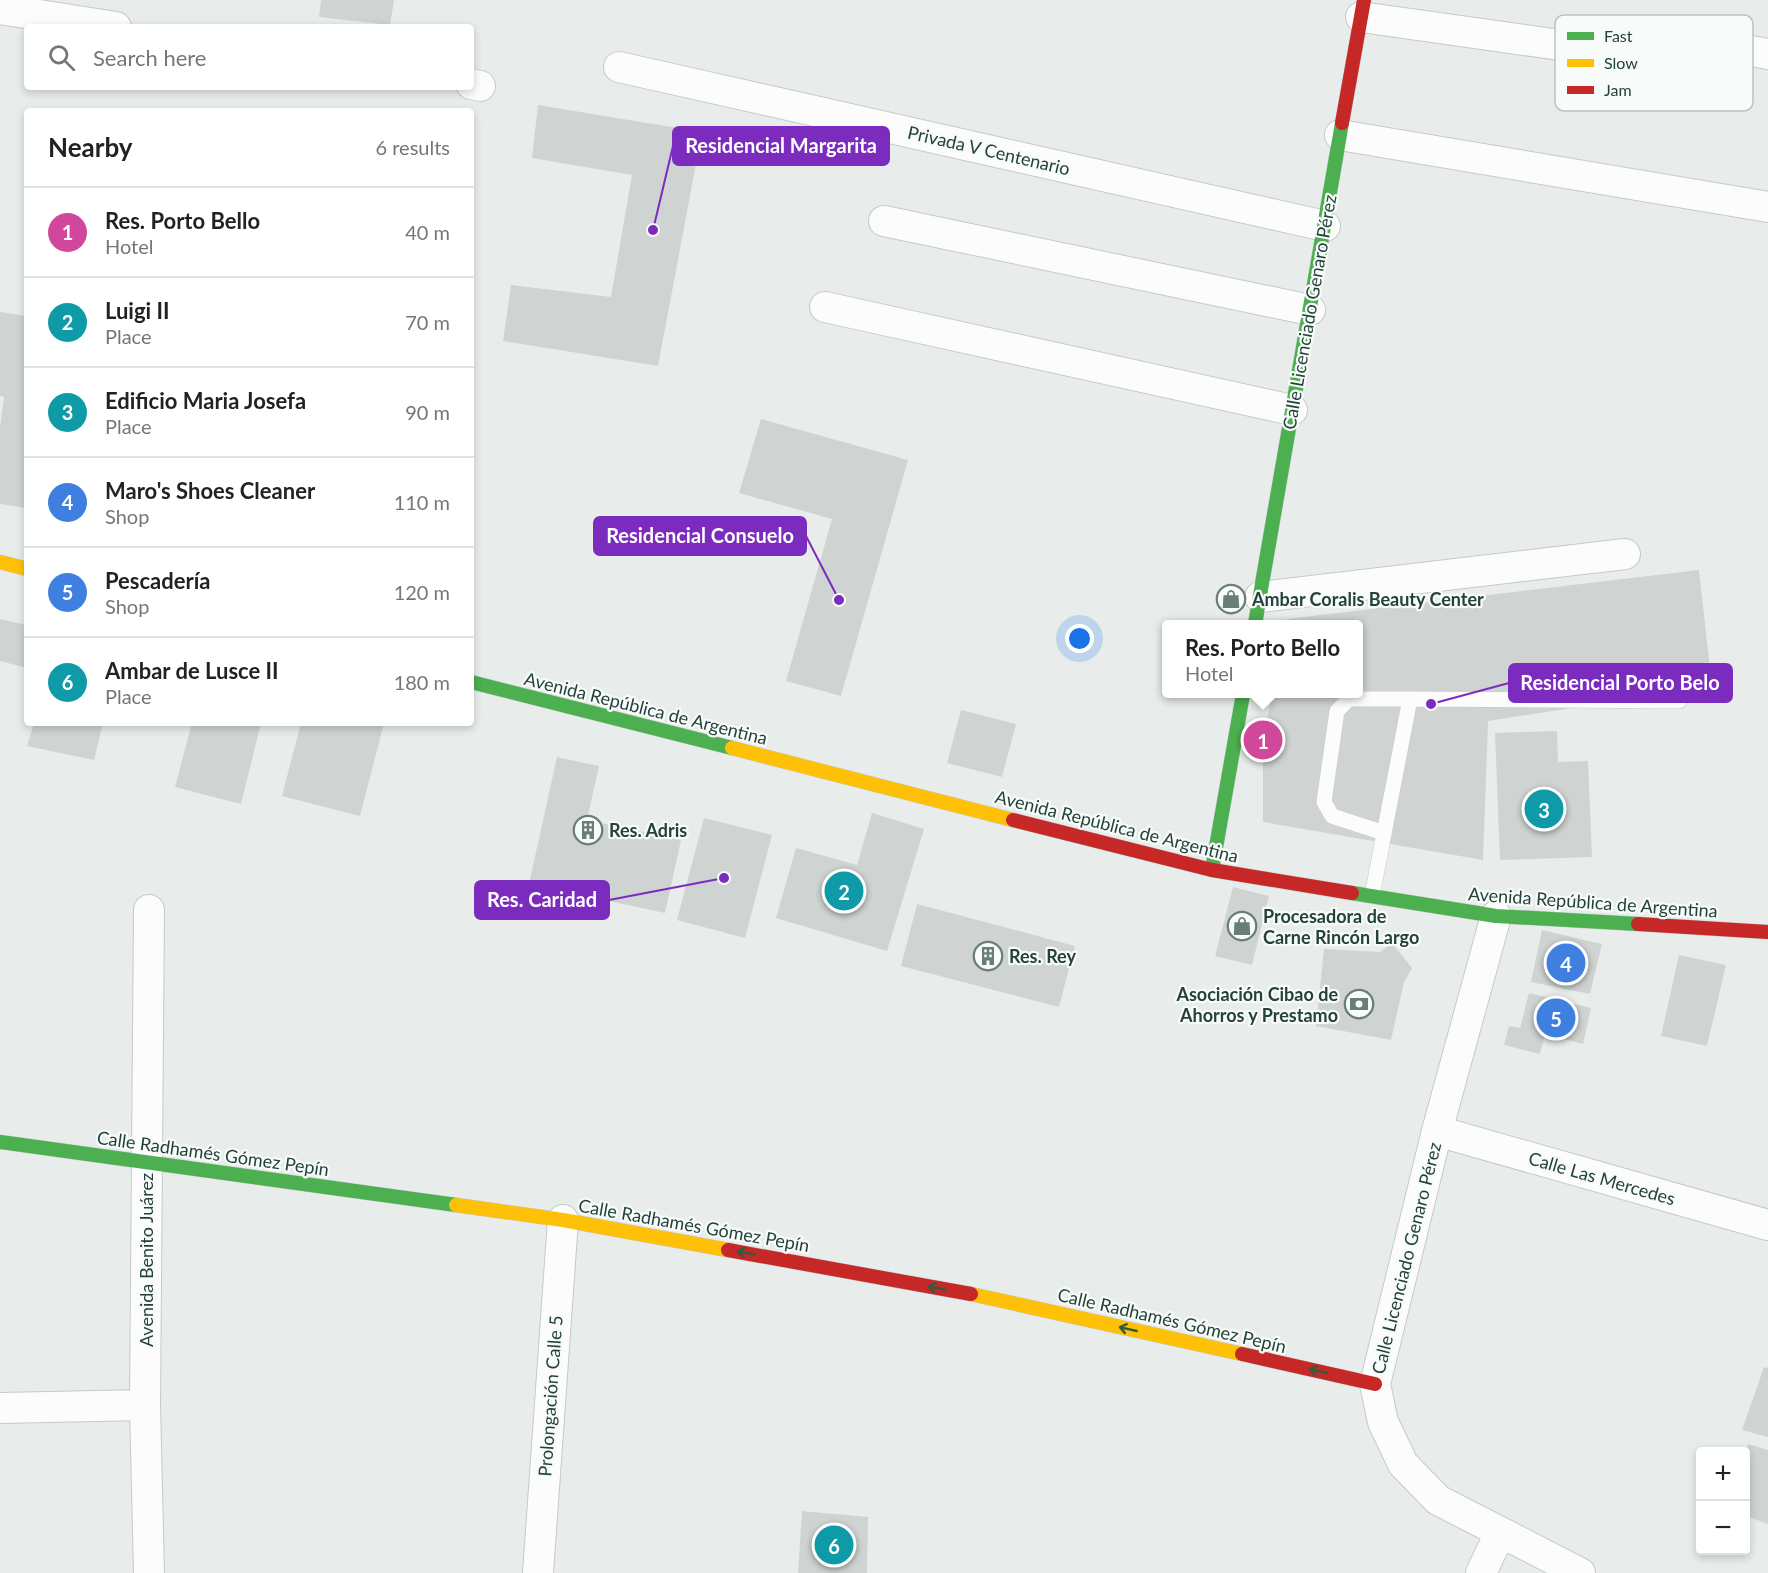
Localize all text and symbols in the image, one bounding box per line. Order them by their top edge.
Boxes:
legend [1555,15,1753,111]
search box [24,24,474,90]
text: Fast [1604,26,1633,45]
icon: search [45,41,78,74]
text: Search here [93,44,206,71]
text: Slow [1604,53,1638,72]
text: Jam [1604,80,1632,99]
street label: Privada V Centenario [906,121,1072,179]
callout: Residencial Margarita [673,127,889,165]
text: Nearby [48,131,133,163]
text: Residencial Margarita [685,133,877,157]
text: 6 results [375,135,450,159]
street label: Calle Licenciado Genaro Pérez [1277,193,1341,431]
text: Res. Porto Bello [105,207,260,234]
text: 1 [62,220,73,244]
text: 40 m [405,220,450,244]
text: Hotel [105,234,154,258]
text: Luigi II [105,297,170,324]
text: 2 [62,310,73,334]
text: 70 m [405,310,450,334]
text: Place [105,324,152,348]
text: Edificio Maria Josefa [105,387,306,414]
text: 3 [62,400,73,424]
text: 90 m [405,400,450,424]
text: Place [105,414,152,438]
text: Maro's Shoes Cleaner [105,477,315,504]
text: 4 [62,490,73,514]
text: 110 m [394,490,450,514]
text: Shop [105,504,149,528]
callout: Residencial Consuelo [594,517,806,555]
text: Residencial Consuelo [606,523,794,547]
text: Pescadería [105,567,211,594]
text: 5 [62,580,73,604]
text: 120 m [394,580,450,604]
shop icon: Ambar Coralis Beauty Center [1215,583,1247,615]
place label: Ambar Coralis Beauty Center [1251,588,1484,610]
text: Shop [105,594,149,618]
popup [1162,620,1363,698]
your location [1065,624,1094,653]
text: Res. Porto Bello [1185,634,1340,661]
text: Ambar de Lusce II [105,657,279,684]
text: Hotel [1185,661,1233,685]
callout: Residencial Porto Belo [1509,664,1732,702]
street label: Avenida República de Argentina [522,667,770,749]
text: 6 [62,670,73,694]
text: 180 m [394,670,450,694]
text: Residencial Porto Belo [1520,670,1720,694]
text: Place [105,684,152,708]
pin: 1 [1244,718,1282,762]
street label: Avenida República de Argentina [993,785,1241,867]
pin: 3 [1524,786,1564,832]
building icon: Res. Adris [572,814,604,846]
place label: Res. Adris [609,819,687,841]
pin: 2 [824,868,864,914]
callout: Res. Caridad [475,881,609,919]
street label: Avenida República de Argentina [1468,882,1718,922]
text: Res. Caridad [487,887,597,911]
place label: Procesadora de Carne Rincón Largo [1263,905,1419,948]
shop icon: Procesadora de Carne Rincón Largo [1226,910,1258,942]
building icon: Res. Rey [972,940,1004,972]
pin: 4 [1546,940,1586,986]
place label: Res. Rey [1009,945,1076,967]
place label: Asociación Cibao de Ahorros y Prestamo [1175,983,1338,1026]
bank icon: Asociación Cibao de Ahorros y Prestamo [1343,988,1375,1020]
pin: 5 [1536,996,1576,1040]
street label: Calle Radhamés Gómez Pepín [96,1126,330,1180]
street label: Calle Licenciado Genaro Pérez [1367,1140,1445,1376]
street label: Calle Las Mercedes [1526,1147,1678,1210]
street label: Avenida Benito Juárez [135,1173,157,1347]
street label: Calle Radhamés Gómez Pepín [577,1194,811,1256]
one-way arrow [736,1247,756,1258]
one-way arrow [928,1282,948,1293]
street label: Calle Radhamés Gómez Pepín [1056,1283,1288,1357]
street label: Prolongación Calle 5 [533,1315,567,1477]
one-way arrow [1119,1322,1138,1334]
one-way arrow [1309,1365,1328,1377]
map controls [1696,1447,1750,1555]
button: + [1696,1447,1750,1501]
button: − [1696,1501,1750,1555]
pin: 6 [814,1522,854,1568]

